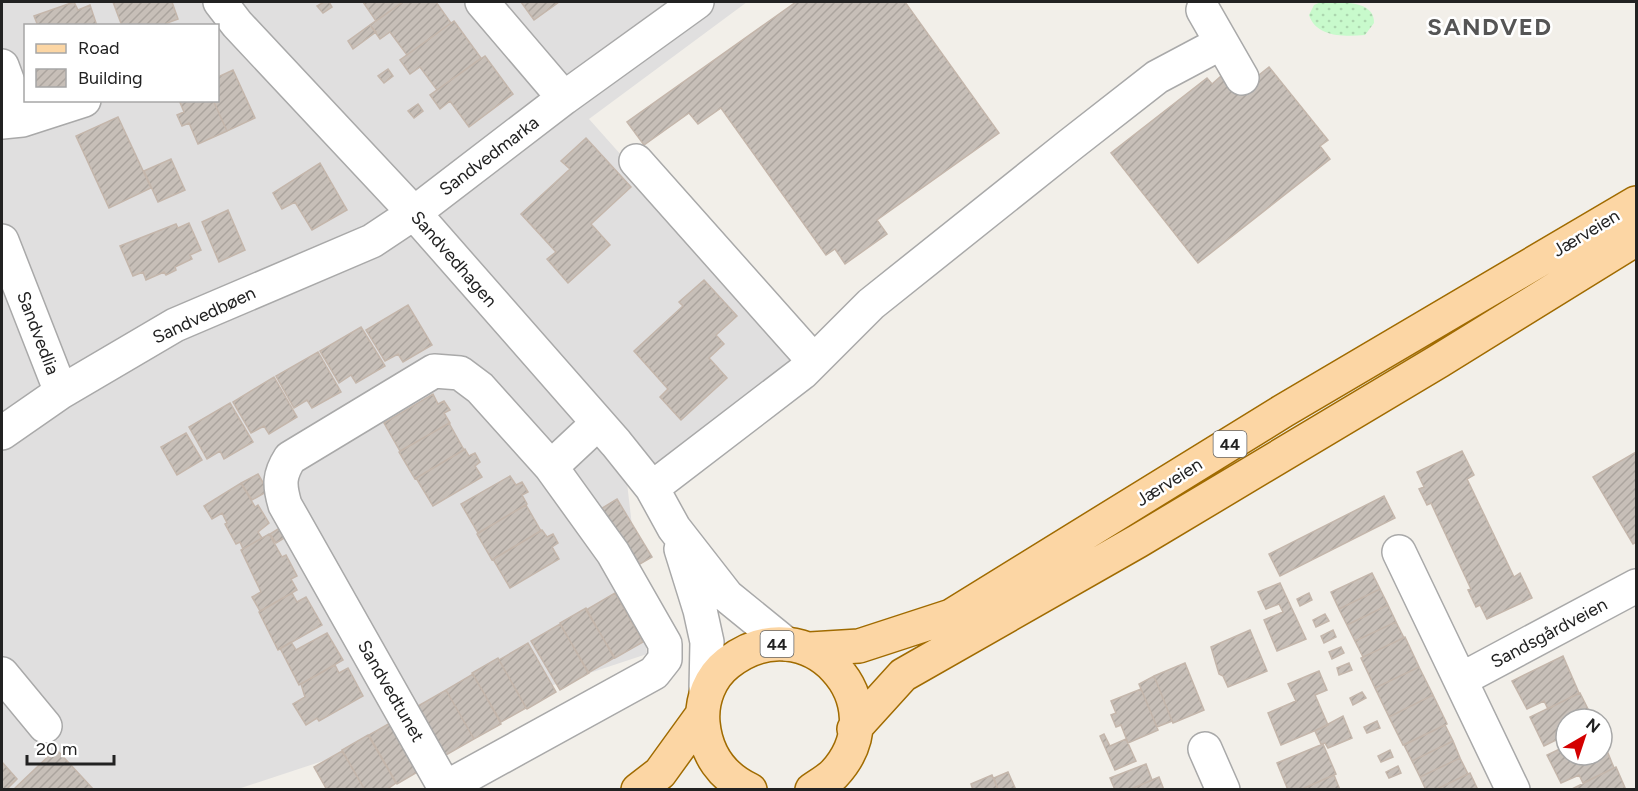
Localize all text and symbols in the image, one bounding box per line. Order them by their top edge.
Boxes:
district label: SANDVED [1427,12,1553,41]
legend [24,24,219,102]
text: Road [78,37,119,59]
text: Building [78,67,143,89]
street label: Sandvedmarka [435,112,543,200]
street label: Jærveien [1549,204,1623,262]
street label: Sandvedhagen [406,206,502,312]
street label: Sandvedbøen [149,282,259,348]
street label: Sandvedlia [12,288,64,378]
road number: 44 [1214,431,1246,457]
street label: Jærveien [1132,453,1206,511]
street label: Sandsgårdveien [1487,593,1611,673]
road number: 44 [760,631,794,657]
street label: Sandvedtunet [353,636,429,746]
north arrow [1554,707,1614,767]
text: N [1582,714,1604,737]
scale bar [27,728,114,766]
text: 20 m [36,738,77,760]

